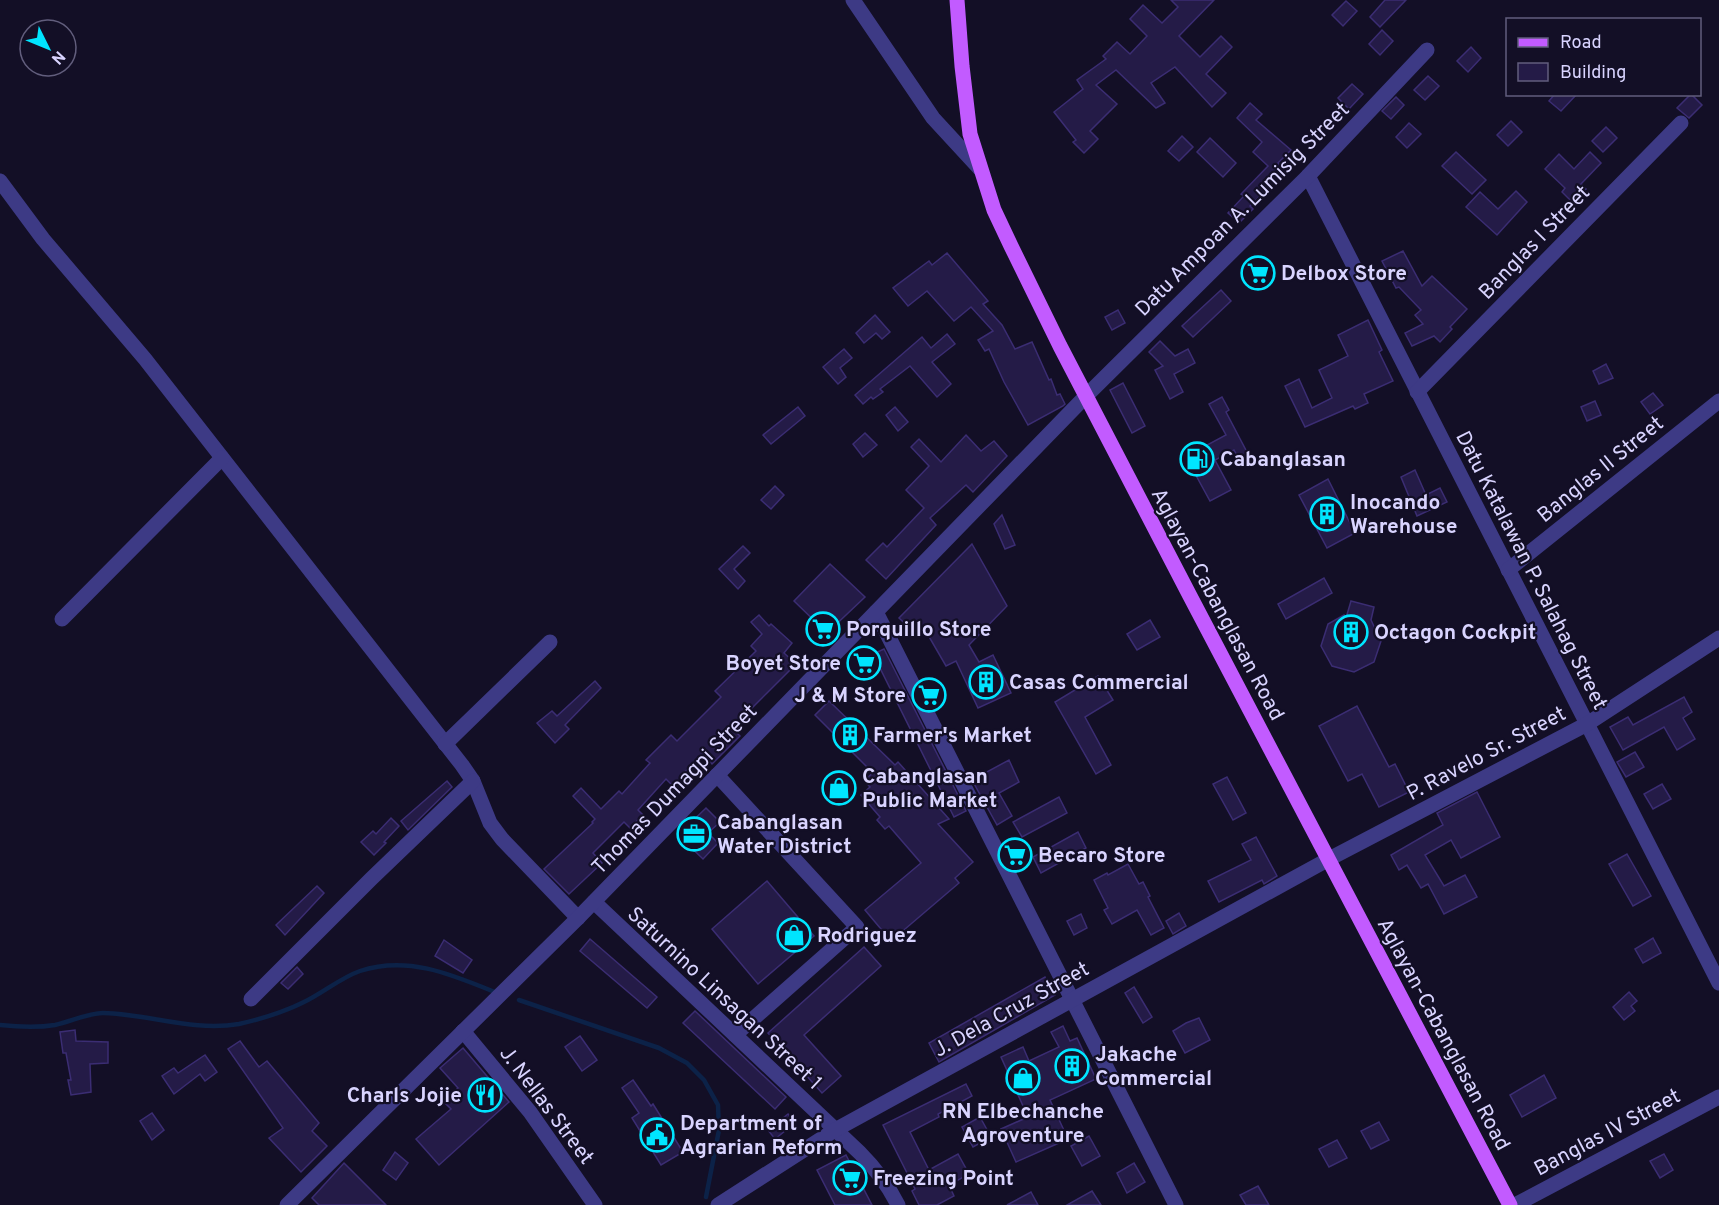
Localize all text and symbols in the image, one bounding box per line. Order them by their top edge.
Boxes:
north arrow [18,18,78,78]
legend [1506,18,1701,96]
text: Road [1560,32,1602,55]
text: N [46,46,69,68]
text: Building [1560,62,1626,85]
street label: Datu Ampoan A. Lumisig Street [1130,97,1356,323]
street label: Banglas I Street [1474,180,1597,306]
supermarket icon: Delbox Store [1240,255,1276,291]
place label: Delbox Store [1281,261,1407,288]
street label: Banglas II Street [1532,411,1670,529]
street label: Datu Katalawan P. Salahag Street [1448,427,1613,715]
fuel station icon: Cabanglasan [1179,441,1215,477]
place label: Cabanglasan [1220,447,1346,474]
street label: Aglayan-Cabanglasan Road [1144,484,1290,726]
place label: Inocando Warehouse [1350,490,1457,541]
building icon: Inocando Warehouse [1309,496,1345,532]
supermarket icon: Porquillo Store [805,611,841,647]
building icon: Octagon Cockpit [1333,614,1369,650]
place label: Porquillo Store [846,617,991,644]
place label: Octagon Cockpit [1374,620,1536,647]
supermarket icon: Boyet Store [846,645,882,681]
place label: Boyet Store [726,651,841,678]
building icon: Casas Commercial [968,664,1004,700]
place label: Casas Commercial [1009,670,1189,697]
supermarket icon: J & M Store [911,677,947,713]
place label: J & M Store [794,683,906,710]
street label: Thomas Dumagpi Street [586,699,764,881]
street label: P. Ravelo Sr. Street [1402,701,1571,808]
building icon: Farmer's Market [832,717,868,753]
place label: Farmer's Market [873,723,1032,750]
place label: Cabanglasan Public Market [862,764,997,815]
shop icon: Cabanglasan Public Market [821,770,857,806]
place label: Cabanglasan Water District [717,810,852,861]
office icon: Cabanglasan Water District [676,816,712,852]
supermarket icon: Becaro Store [997,837,1033,873]
place label: Becaro Store [1038,843,1166,870]
street label: Saturnino Linsagan Street 1 [621,902,827,1097]
street label: Aglayan-Cabanglasan Road [1370,914,1516,1156]
shop icon: Rodriguez [776,917,812,953]
place label: Rodriguez [817,923,917,950]
street label: J. Dela Cruz Street [929,956,1094,1064]
street label: J. Nellas Street [493,1041,599,1170]
place label: Jakache Commercial [1095,1042,1212,1093]
building icon: Jakache Commercial [1054,1048,1090,1084]
shop icon: RN Elbechanche Agroventure [1005,1060,1041,1096]
restaurant icon: Charls Jojie [467,1077,503,1113]
place label: Charls Jojie [347,1083,462,1110]
street label: Banglas IV Street [1530,1083,1686,1183]
place label: RN Elbechanche Agroventure [942,1099,1104,1150]
place label: Department of Agrarian Reform [680,1111,842,1162]
public building icon: Department of Agrarian Reform [639,1117,675,1153]
supermarket icon: Freezing Point [832,1160,868,1196]
place label: Freezing Point [873,1166,1014,1193]

